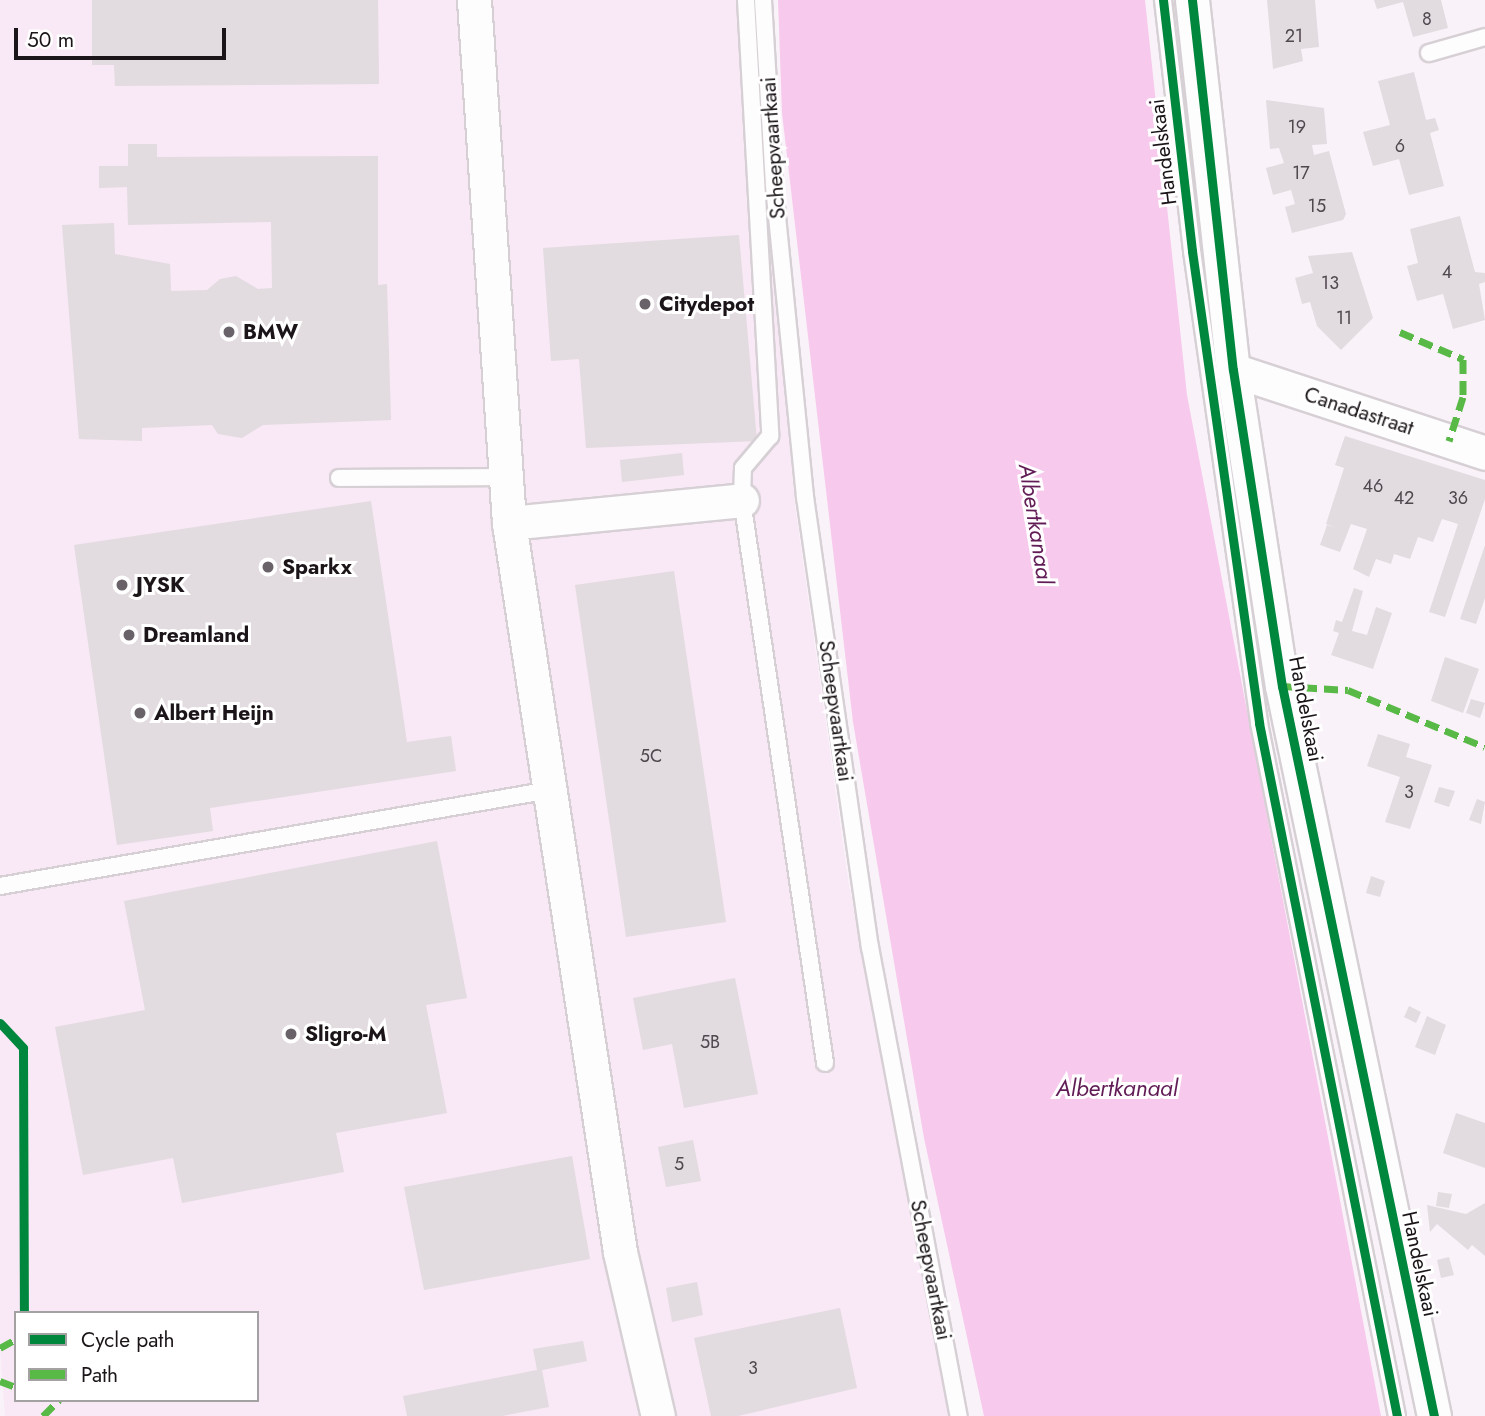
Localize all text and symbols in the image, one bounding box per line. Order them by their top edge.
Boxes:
house number: 8 [1422,8,1432,30]
scale bar [18,14,229,58]
text: 50 m [27,25,74,55]
house number: 21 [1285,25,1303,47]
street label: Scheepvaartkaai [755,76,791,220]
street label: Handelskaai [1144,97,1182,207]
house number: 19 [1288,116,1306,138]
house number: 6 [1395,135,1405,157]
house number: 17 [1292,162,1310,184]
house number: 15 [1308,195,1326,217]
house number: 4 [1442,261,1452,283]
house number: 13 [1321,272,1339,294]
place label: Citydepot [659,291,754,317]
marker: Citydepot [637,296,653,312]
house number: 11 [1336,307,1352,329]
place label: BMW [243,319,298,345]
marker: BMW [221,324,237,340]
street label: Canadastraat [1301,381,1417,441]
water label: Albertkanaal [1013,462,1059,586]
house number: 46 [1363,475,1383,497]
house number: 42 [1394,487,1414,509]
house number: 36 [1448,487,1468,509]
place label: Sparkx [282,554,352,580]
marker: Sparkx [260,559,276,575]
place label: JYSK [136,572,185,598]
marker: JYSK [114,577,130,593]
place label: Dreamland [143,622,249,648]
marker: Dreamland [121,627,137,643]
street label: Scheepvaartkaai [814,639,858,783]
street label: Handelskaai [1283,654,1329,764]
place label: Albert Heijn [154,700,274,726]
marker: Albert Heijn [132,705,148,721]
house number: 5C [640,745,662,767]
house number: 3 [1404,781,1414,803]
place label: Sligro-M [305,1021,386,1047]
marker: Sligro-M [283,1026,299,1042]
house number: 5B [700,1031,720,1053]
water label: Albertkanaal [1056,1074,1178,1102]
house number: 5 [674,1153,684,1175]
street label: Scheepvaartkaai [905,1198,957,1342]
street label: Handelskaai [1397,1209,1443,1319]
legend [14,1311,259,1402]
text: Cycle path [81,1325,174,1355]
house number: 3 [748,1357,758,1379]
text: Path [81,1360,118,1390]

